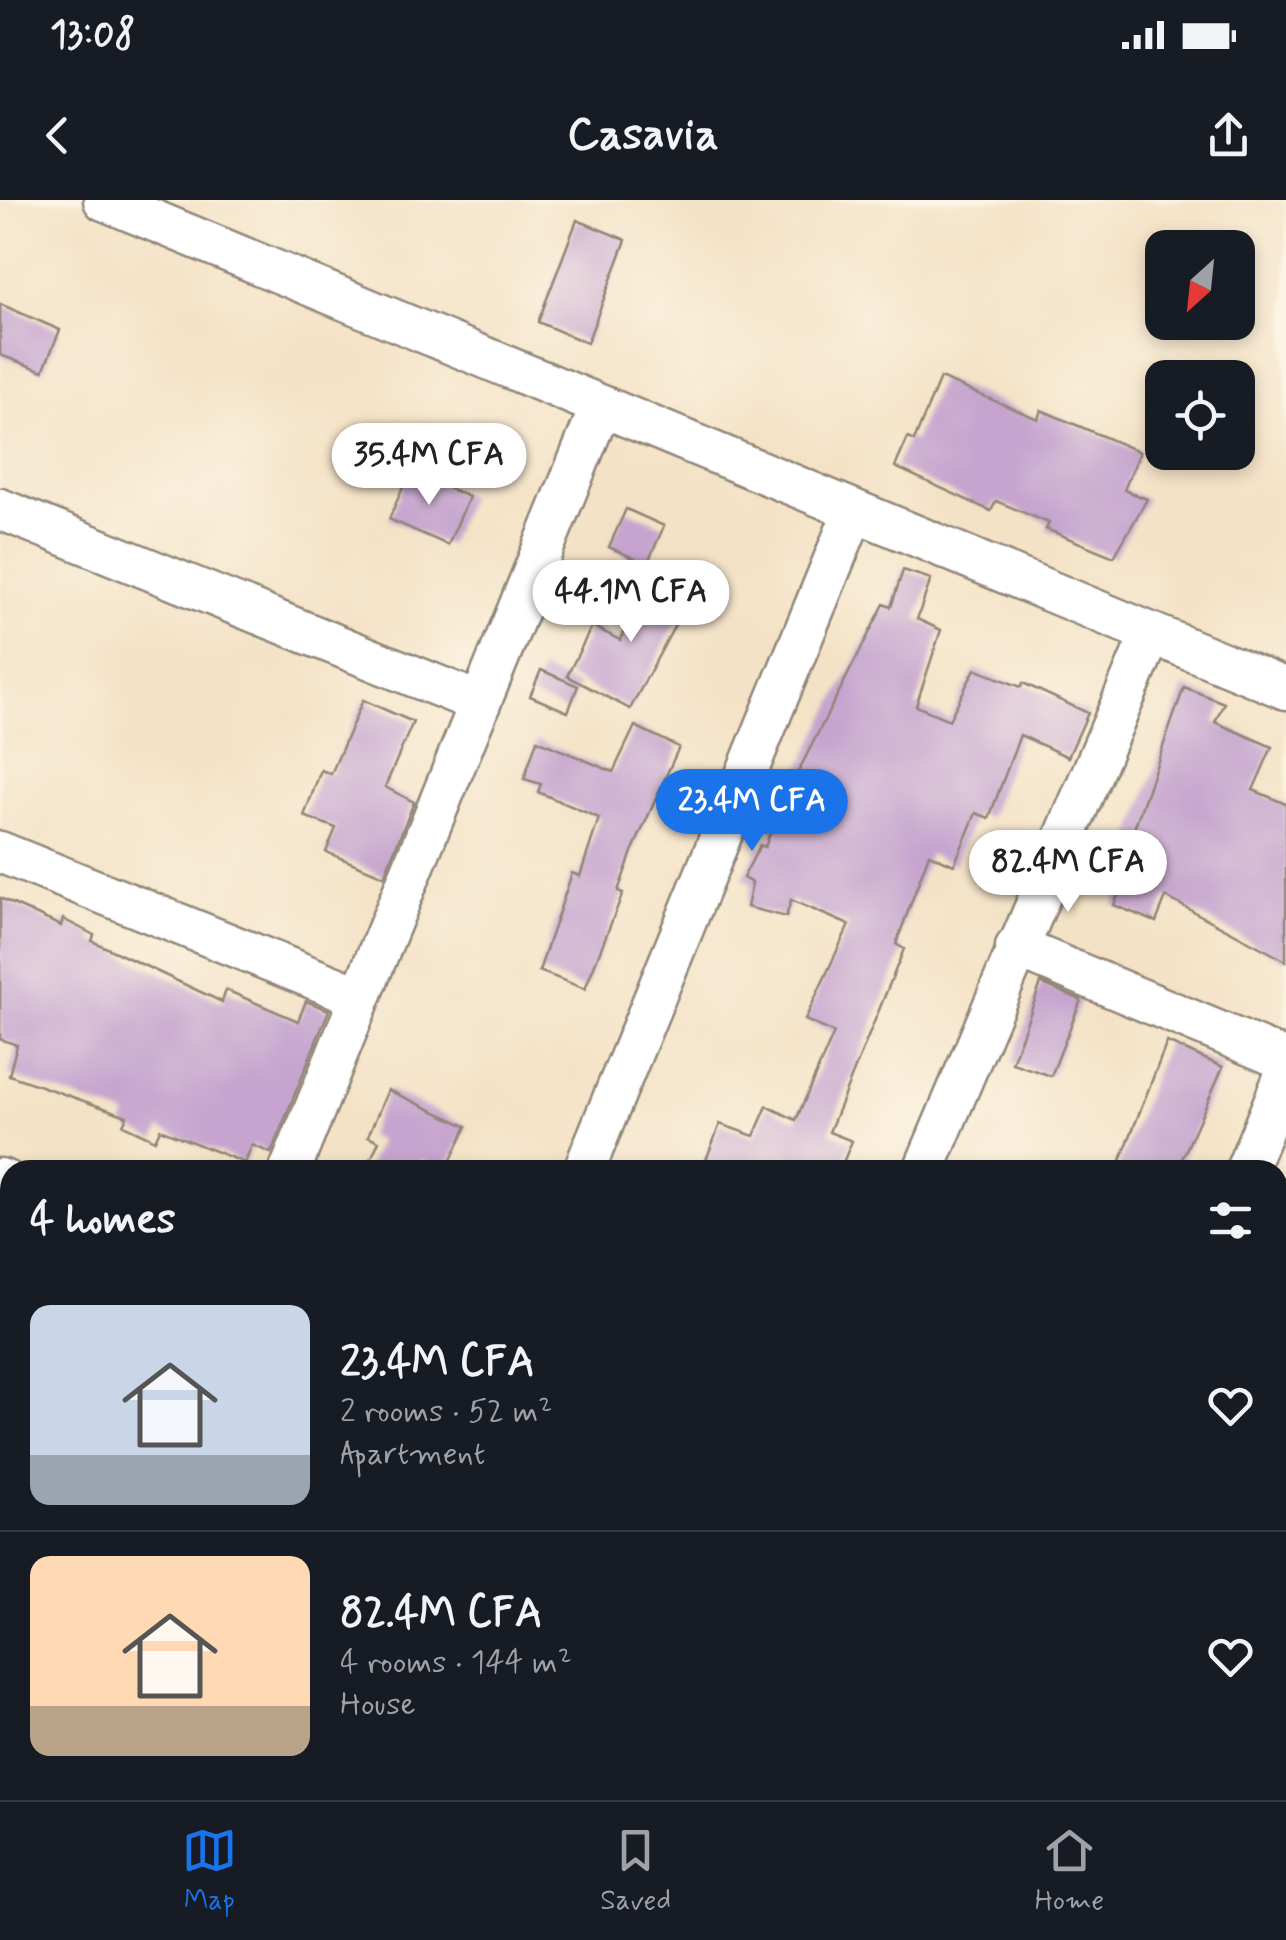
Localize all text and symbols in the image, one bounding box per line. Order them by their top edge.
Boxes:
text: 13:08 [50,11,135,60]
text: Casavia [567,106,719,165]
icon: back [30,108,85,163]
icon: share [1201,108,1256,163]
north arrow [1145,230,1255,340]
map controls [1145,230,1255,470]
button: locate [1145,360,1255,470]
pin: 35.4M CFA [315,423,543,508]
text: 35.4M CFA [354,434,504,476]
pin: 44.1M CFA [517,560,745,645]
text: 44.1M CFA [555,571,707,613]
pin: 23.4M CFA [638,769,866,854]
text: 23.4M CFA [678,780,826,822]
pin: 82.4M CFA [954,830,1182,915]
text: 82.4M CFA [991,841,1145,883]
text: 4 homes [30,1193,176,1248]
icon: filters [1203,1193,1258,1248]
text: 23.4M CFA [340,1336,535,1391]
icon: home [110,1345,230,1465]
icon: heart [1203,1378,1258,1433]
text: 2 rooms · 52 m² [340,1391,552,1433]
text: Apartment [340,1433,485,1475]
text: 82.4M CFA [340,1587,542,1642]
icon: home [110,1596,230,1716]
icon: heart [1203,1629,1258,1684]
text: 4 rooms · 144 m² [340,1642,572,1684]
text: House [340,1684,416,1726]
tab: Map [182,1823,237,1920]
tab: Saved [600,1823,671,1920]
tab: Home [1035,1823,1104,1920]

